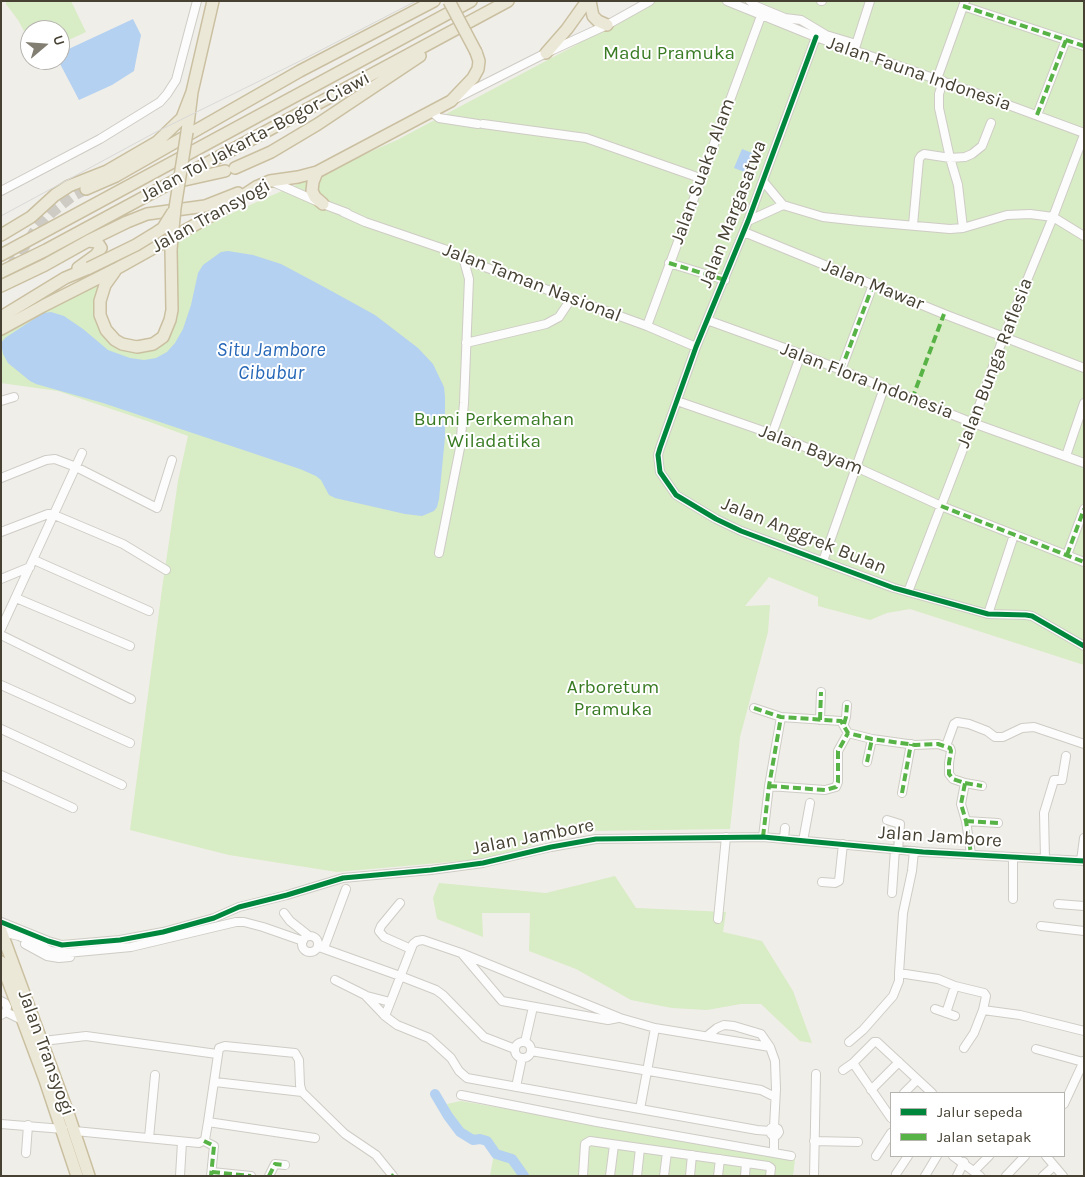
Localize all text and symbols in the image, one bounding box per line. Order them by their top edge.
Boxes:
north arrow [20,20,70,70]
street label: Jalan Fauna Indonesia [824,32,1014,116]
text: U [49,33,68,48]
park label: Madu Pramuka [603,43,735,65]
street label: Jalan Tol Jakarta–Bogor–Ciawi [136,67,374,207]
street label: Jalan Suaka Alam [666,95,740,247]
street label: Jalan Margasatwa [694,137,772,291]
street label: Jalan Transyogi [148,174,274,258]
street label: Jalan Taman Nasional [440,238,624,328]
street label: Jalan Mawar [819,254,927,316]
street label: Jalan Bunga Raflesia [952,275,1038,451]
water label: Situ Jambore Cibubur [217,338,325,385]
street label: Jalan Flora Indonesia [777,338,957,424]
park label: Bumi Perkemahan Wiladatika [414,409,574,453]
street label: Jalan Bayam [756,420,866,480]
street label: Jalan Anggrek Bulan [718,492,890,580]
park label: Arboretum Pramuka [567,677,659,721]
street label: Jalan Jambore [470,814,596,860]
street label: Jalan Jambore [877,821,1003,853]
street label: Jalan Transyogi [13,987,79,1119]
legend [890,1092,1065,1157]
text: Jalur sepeda [937,1103,1023,1121]
text: Jalan setapak [937,1128,1031,1146]

